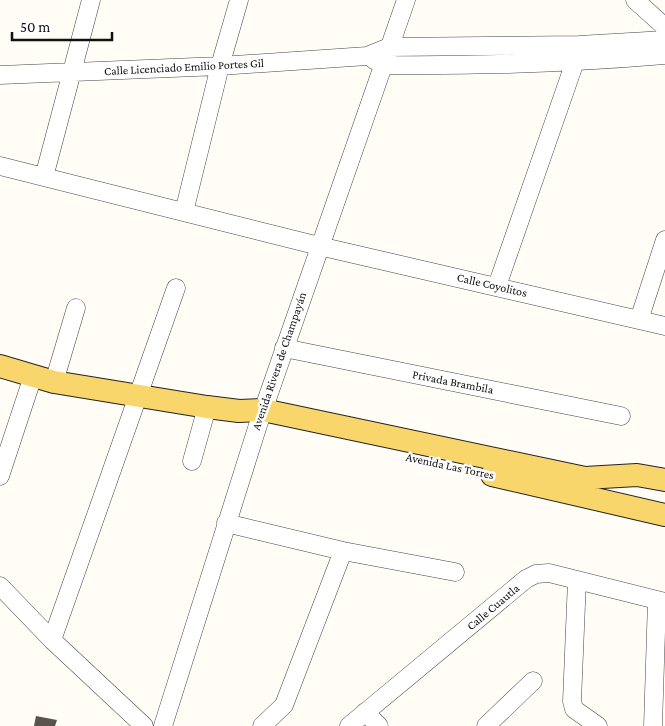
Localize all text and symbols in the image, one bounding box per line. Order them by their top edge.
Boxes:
scale bar [12,10,112,42]
text: 50 m [20,19,50,35]
street label: Calle Licenciado Emilio Portes Gil [104,56,264,78]
street label: Calle Coyolitos [456,270,529,300]
street label: Avenida Rivera de Champayán [249,290,309,432]
street label: Privada Brambila [411,367,495,397]
street label: Avenida Las Torres [405,450,496,482]
street label: Calle Cuautla [464,581,522,633]

